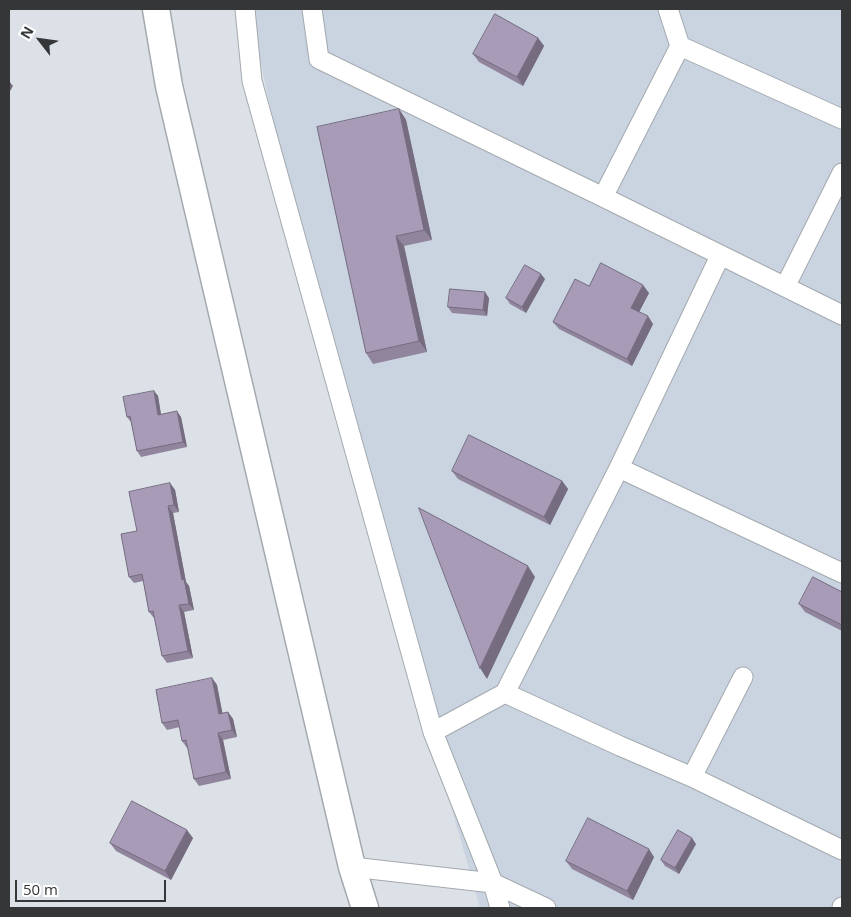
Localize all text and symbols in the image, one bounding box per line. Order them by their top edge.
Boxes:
north arrow [15,15,65,65]
text: N [15,23,38,42]
scale bar [18,870,169,902]
text: 50 m [23,879,58,899]

